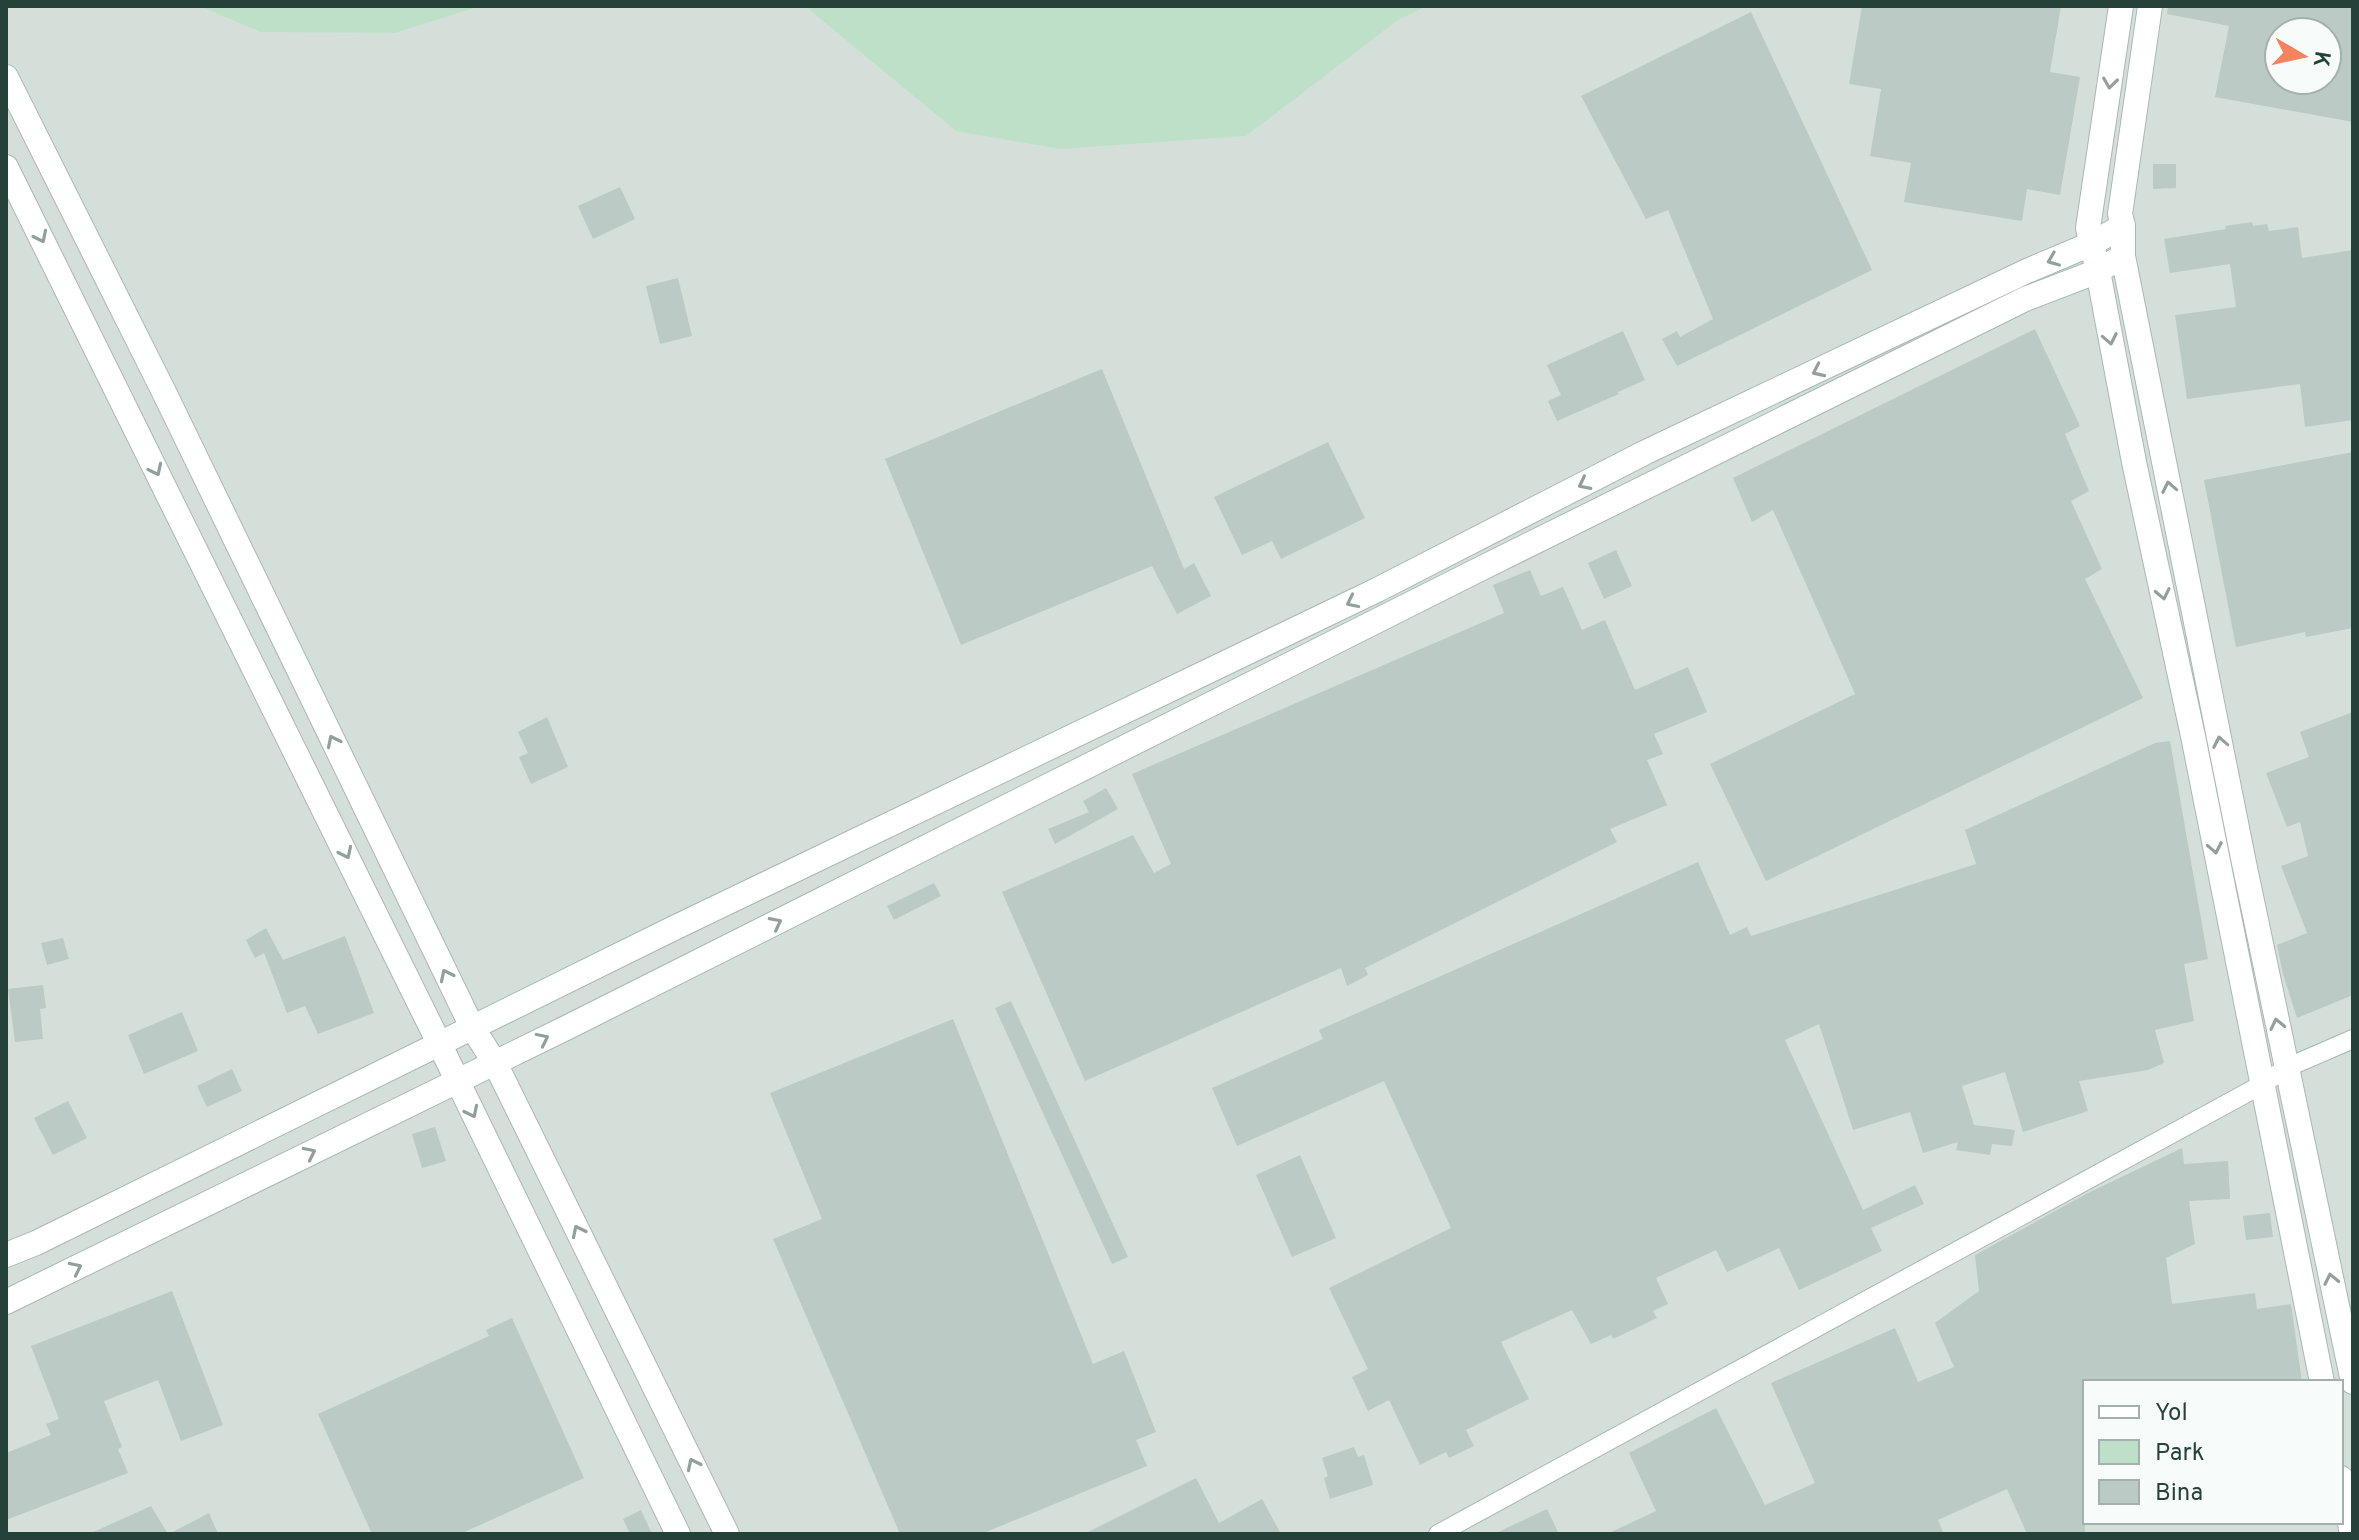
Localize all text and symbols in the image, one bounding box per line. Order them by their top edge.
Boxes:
north arrow [2263,16,2343,96]
text: K [2306,49,2335,69]
one-way arrow [2102,76,2119,90]
one-way arrow [31,228,46,243]
one-way arrow [2047,251,2061,267]
one-way arrow [2101,332,2118,345]
one-way arrow [1811,361,1826,377]
one-way arrow [147,461,162,476]
one-way arrow [1577,475,1592,490]
one-way arrow [2161,481,2178,494]
one-way arrow [2153,587,2170,600]
one-way arrow [1346,592,1360,608]
one-way arrow [327,735,343,749]
one-way arrow [2212,735,2229,749]
one-way arrow [2206,842,2223,855]
one-way arrow [336,845,351,860]
one-way arrow [767,917,782,932]
one-way arrow [440,969,456,983]
one-way arrow [2269,1018,2286,1032]
one-way arrow [535,1033,550,1049]
one-way arrow [463,1104,479,1118]
one-way arrow [301,1148,316,1163]
one-way arrow [572,1224,587,1239]
one-way arrow [68,1262,83,1277]
one-way arrow [2324,1272,2341,1285]
legend [2083,1380,2343,1524]
text: Yol [2155,1399,2188,1429]
text: Park [2155,1439,2205,1469]
one-way arrow [687,1458,703,1473]
text: Bina [2155,1479,2203,1509]

